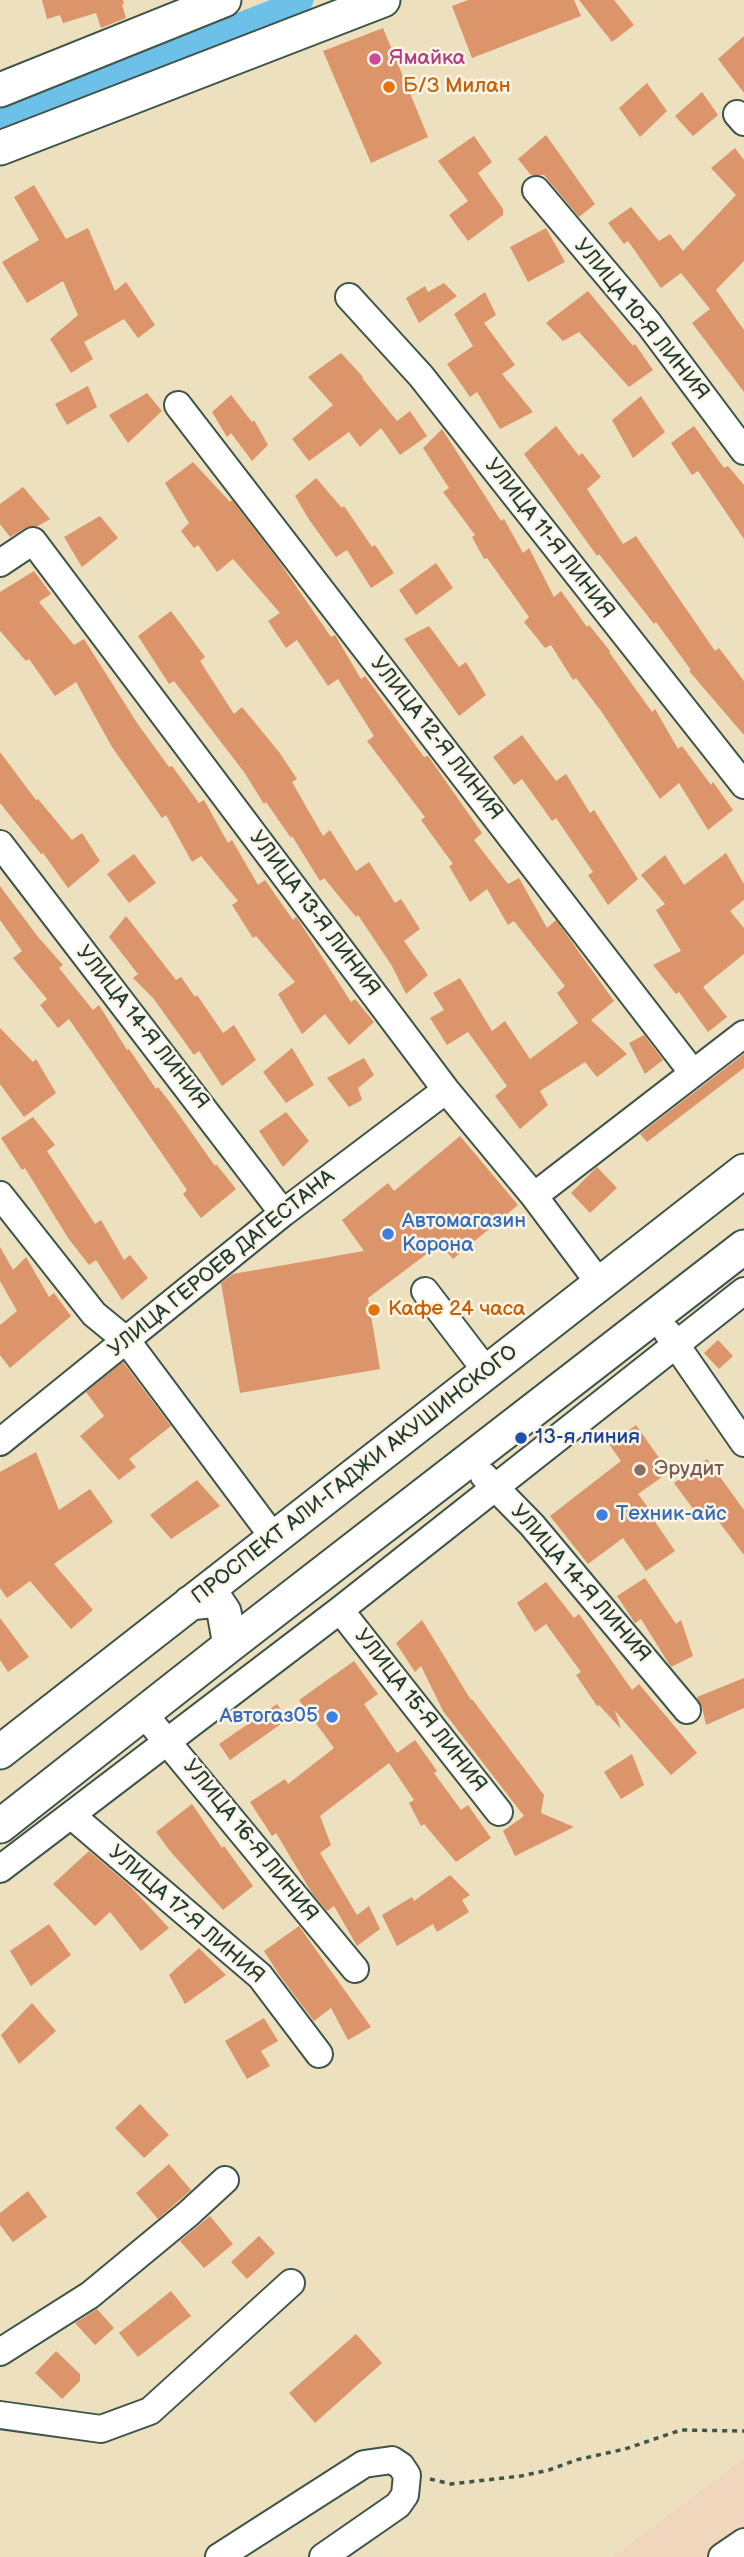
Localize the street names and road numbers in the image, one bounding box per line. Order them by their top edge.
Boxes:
street label: УЛИЦА 10-Я ЛИНИЯ [568,234,714,406]
street label: УЛИЦА 11-Я ЛИНИЯ [479,454,619,624]
street label: УЛИЦА 12-Я ЛИНИЯ [364,652,508,826]
street label: УЛИЦА 13-Я ЛИНИЯ [243,826,385,1002]
street label: УЛИЦА 14-Я ЛИНИЯ [70,941,214,1115]
street label: УЛИЦА ГЕРОЕВ ДАГЕСТАНА [104,1165,340,1363]
street label: ПРОСПЕКТ АЛИ-ГАДЖИ АКУШИНСКОГО [187,1340,523,1610]
street label: УЛИЦА 14-Я ЛИНИЯ [505,1500,655,1668]
street label: УЛИЦА 15-Я ЛИНИЯ [348,1624,492,1798]
street label: УЛИЦА 16-Я ЛИНИЯ [177,1755,323,1927]
street label: УЛИЦА 17-Я ЛИНИЯ [103,1840,269,1990]

